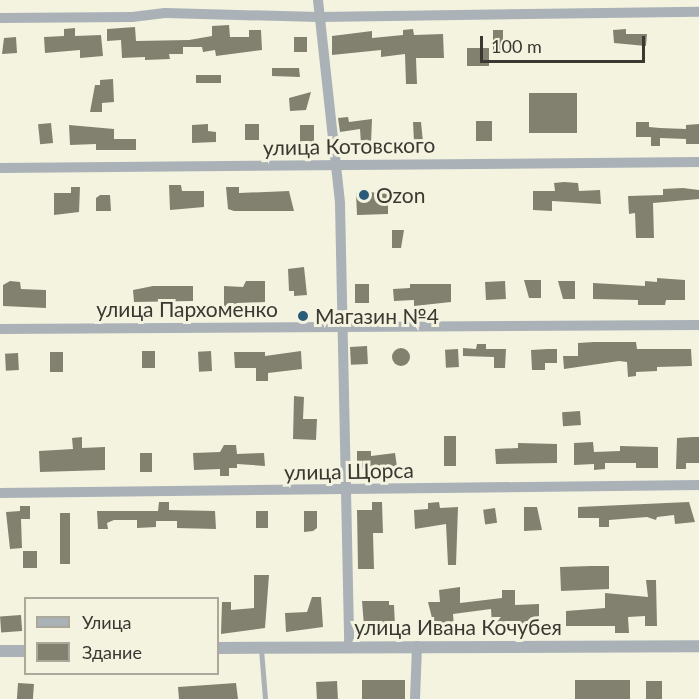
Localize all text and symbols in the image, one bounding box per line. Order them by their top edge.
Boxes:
scale bar [483,24,648,62]
text: 100 m [491,35,542,57]
street label: улица Котовского [263,132,435,160]
place label: Ozon [376,182,425,208]
marker: Ozon [357,188,371,202]
street label: улица Пархоменко [96,296,278,322]
place label: Магазин №4 [315,303,439,329]
marker: Магазин №4 [296,309,310,323]
street label: улица Щорса [284,457,414,485]
legend [24,597,219,675]
text: Улица [82,611,132,633]
street label: улица Ивана Кочубея [354,614,562,640]
text: Здание [82,641,142,663]

